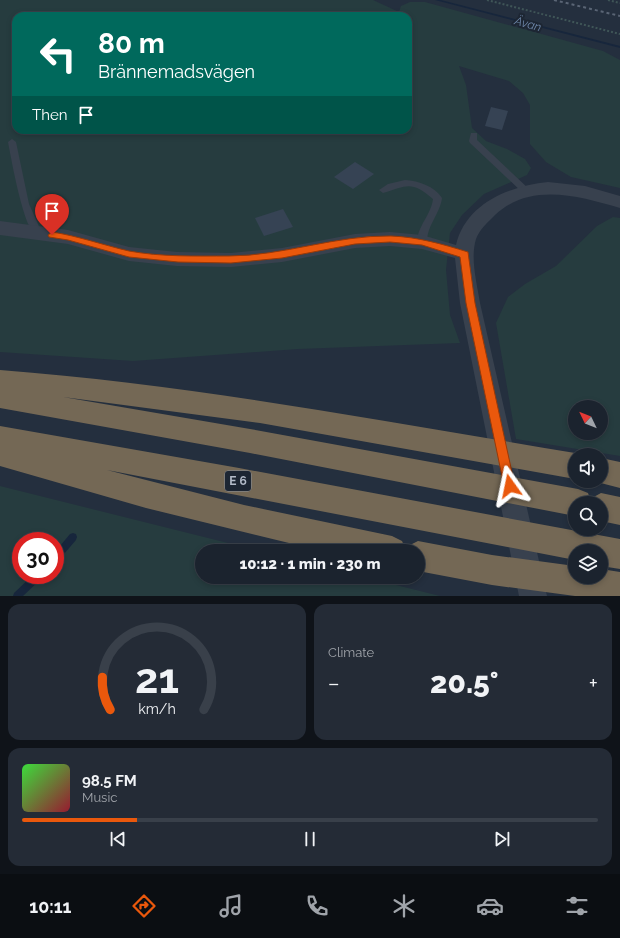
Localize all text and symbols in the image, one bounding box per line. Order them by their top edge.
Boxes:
water label: Ävan [512,13,543,34]
text: 80 m [98,27,165,60]
icon: left [32,28,84,80]
text: Brännemadsvägen [98,61,255,82]
icon: arrive [75,104,97,126]
text: Then [32,106,67,124]
pin [35,194,69,235]
icon: arrive [41,200,63,222]
north arrow [568,400,608,440]
map controls [568,400,608,584]
button: sound [568,448,608,488]
position arrow [489,465,531,507]
road number: E 6 [225,471,251,491]
button: search [568,496,608,536]
speed limit sign: 30 [12,532,64,584]
button: layers [568,544,608,584]
text: 10:12 · 1 min · 230 m [239,555,381,573]
text: Climate [328,645,374,660]
text: 21 [135,654,179,703]
text: 20.5° [430,665,499,700]
text: − [328,670,340,696]
text: + [589,670,598,696]
text: km/h [138,701,176,717]
text: 98.5 FM [82,772,137,790]
text: Music [82,790,117,805]
icon: previous [107,828,129,850]
icon: pause [299,828,321,850]
icon: next [491,828,513,850]
icon: directions [130,892,158,920]
icon: music [217,892,245,920]
icon: phone [303,892,331,920]
icon: climate [390,892,418,920]
icon: car [476,892,504,920]
icon: filters [563,892,591,920]
text: 10:11 [29,896,71,917]

